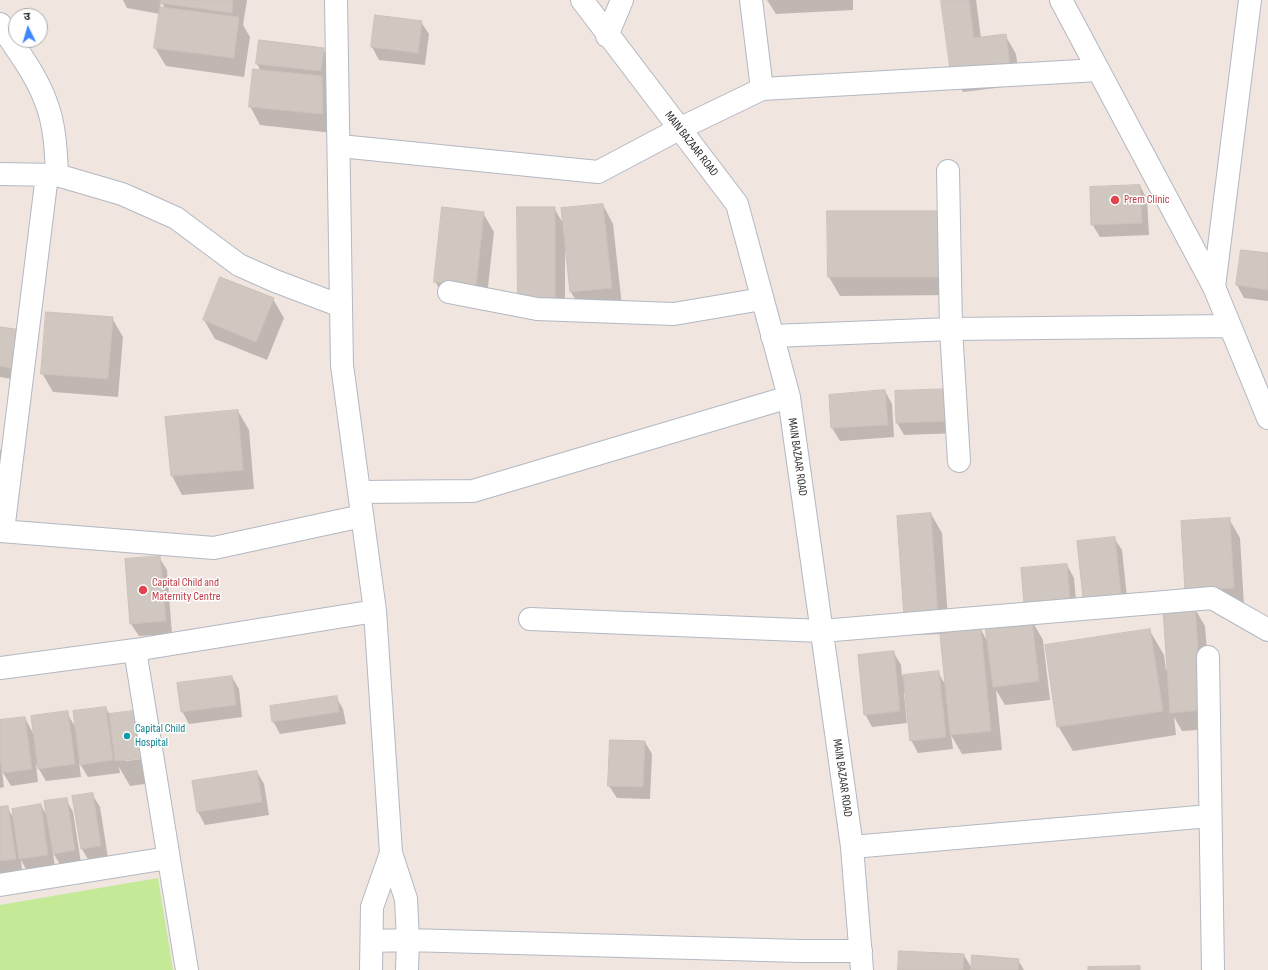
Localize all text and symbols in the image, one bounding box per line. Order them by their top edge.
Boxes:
north arrow [8,8,48,48]
text: उ [23,10,31,23]
street label: MAIN BAZAAR ROAD [661,109,721,179]
place label: Prem Clinic [1124,193,1169,207]
marker: Prem Clinic [1109,194,1121,206]
street label: MAIN BAZAAR ROAD [784,417,810,497]
place label: Capital Child and Maternity Centre [152,576,221,604]
marker: Capital Child and Maternity Centre [137,584,149,596]
place label: Capital Child Hospital [135,722,185,750]
marker: Capital Child Hospital [122,731,132,741]
street label: MAIN BAZAAR ROAD [829,738,855,818]

